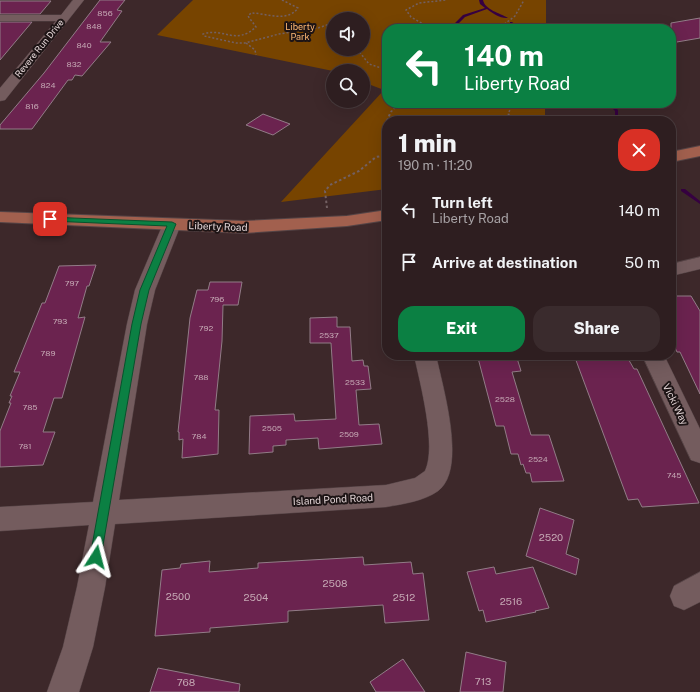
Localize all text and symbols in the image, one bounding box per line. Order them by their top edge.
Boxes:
house number: 856 [97,8,113,18]
map controls [326,12,370,108]
button: sound [326,12,370,56]
street label: Revere Run Drive [12,17,66,79]
house number: 848 [86,21,102,31]
park label: Liberty Park [285,21,315,42]
text: 140 m [464,39,544,72]
house number: 840 [76,40,92,50]
icon: left [398,40,450,92]
house number: 832 [67,59,82,69]
button: search [326,64,370,108]
text: Liberty Road [464,73,570,94]
house number: 824 [41,80,55,90]
house number: 816 [25,101,39,111]
text: 1 min [398,129,457,157]
button: close [618,129,660,171]
text: 190 m · 11:20 [398,158,472,173]
text: Turn left [432,194,493,211]
icon: left [398,199,420,221]
pin [33,202,67,236]
text: 140 m [619,202,660,219]
icon: arrive [39,208,61,230]
text: Liberty Road [432,211,509,226]
street label: Liberty Road [188,219,248,233]
icon: arrive [398,251,420,273]
text: Arrive at destination [432,254,577,271]
text: 50 m [625,254,660,271]
house number: 797 [65,278,79,288]
house number: 796 [210,294,224,304]
button: Exit [398,306,525,352]
button: Share [533,306,660,352]
house number: 793 [53,316,67,326]
house number: 792 [199,323,213,333]
house number: 2537 [319,330,339,340]
house number: 789 [41,348,55,358]
house number: 788 [194,372,208,382]
house number: 2533 [345,377,365,387]
street label: Vicki Way [661,381,691,427]
house number: 2528 [495,394,515,404]
house number: 785 [23,402,37,412]
house number: 2505 [262,423,282,433]
house number: 2509 [339,429,359,439]
house number: 784 [192,431,206,441]
house number: 781 [18,441,32,451]
house number: 2524 [528,454,548,464]
house number: 745 [667,470,681,480]
street label: Island Pond Road [293,491,373,507]
house number: 2520 [539,531,563,543]
position arrow [75,536,117,578]
house number: 2508 [323,577,347,589]
house number: 2500 [166,590,190,602]
house number: 2504 [244,591,268,603]
house number: 2512 [393,591,415,603]
house number: 2516 [500,595,522,607]
house number: 713 [475,675,491,687]
house number: 768 [177,676,195,688]

